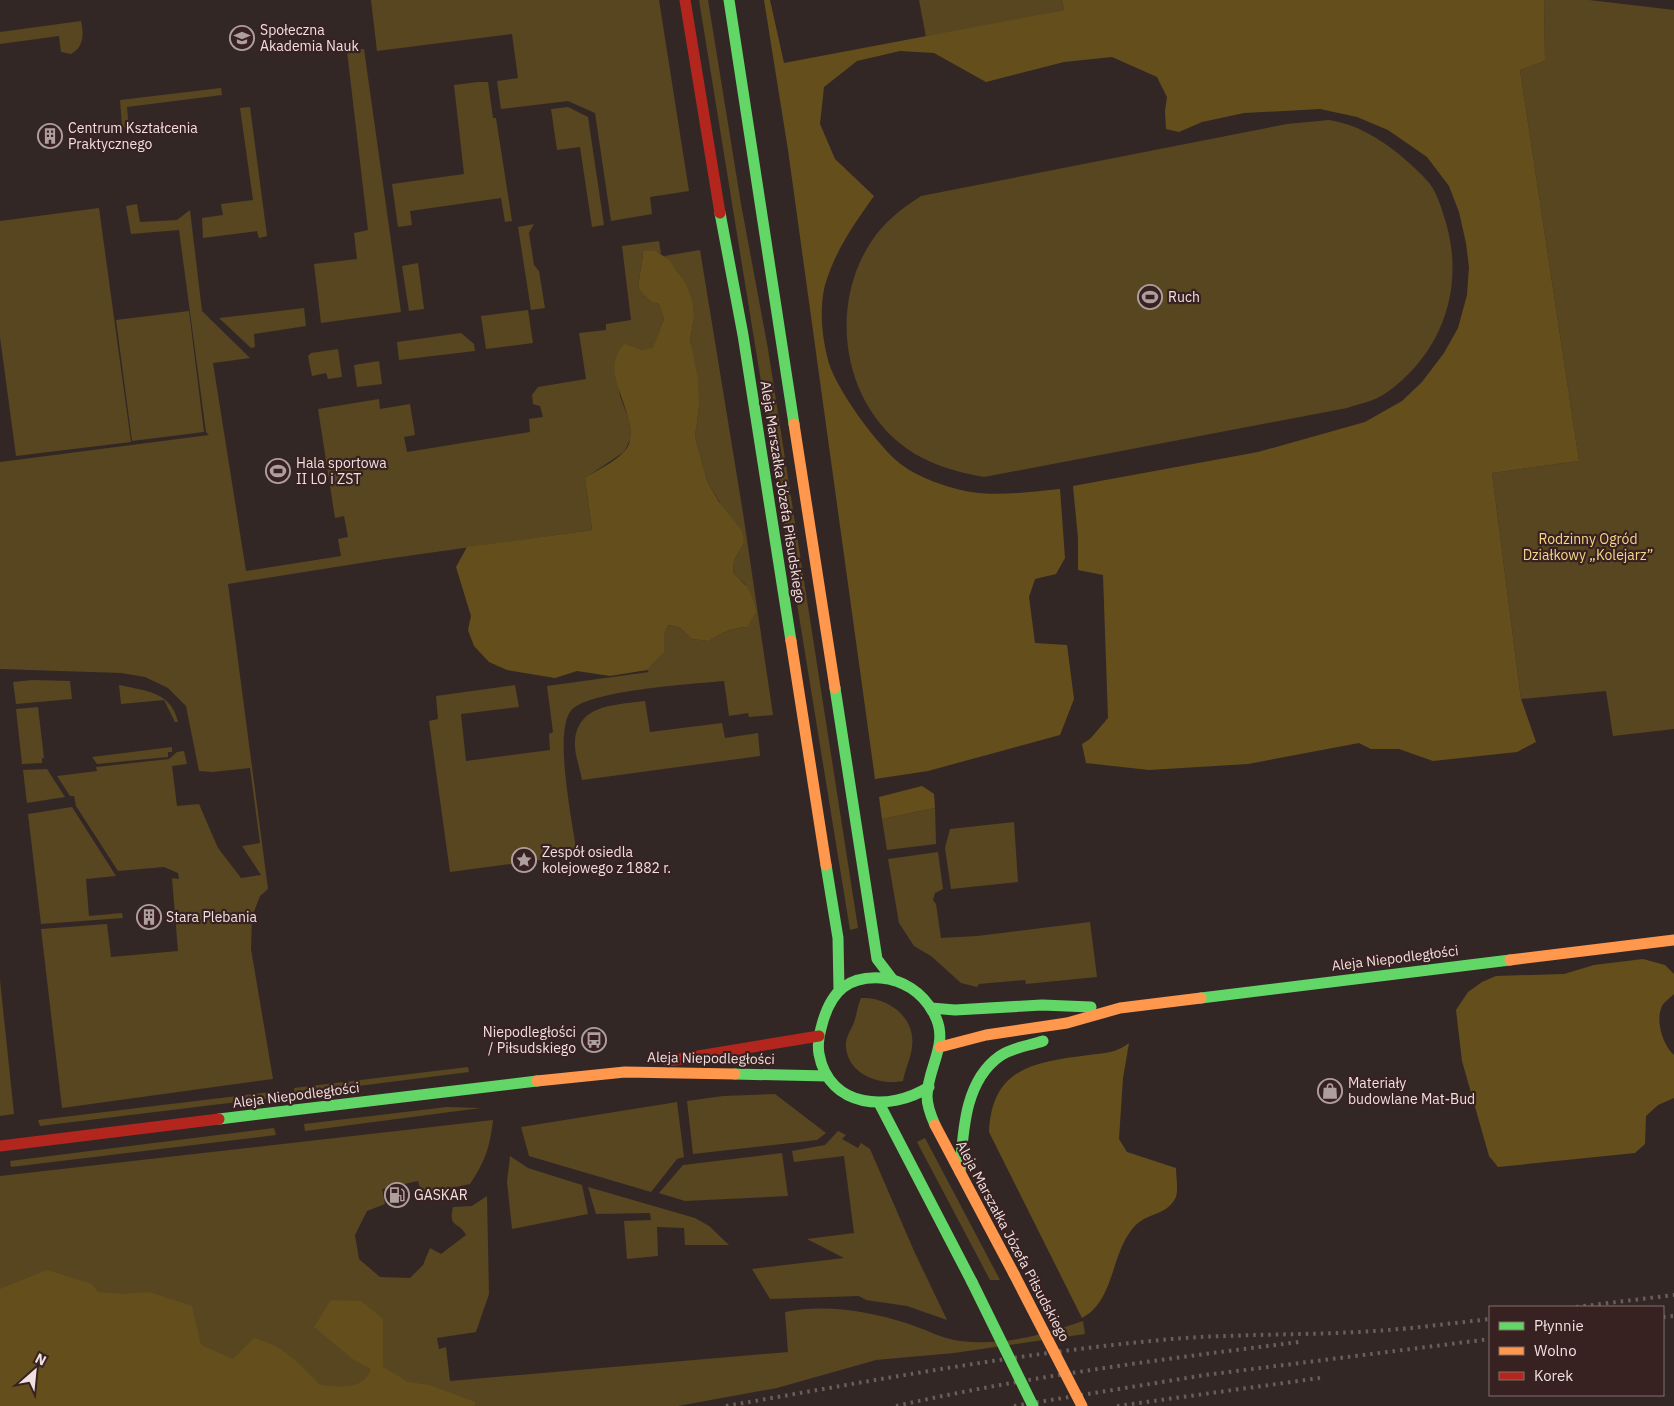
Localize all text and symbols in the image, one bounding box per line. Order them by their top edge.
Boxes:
place label: Społeczna Akademia Nauk [260,21,359,55]
school or university icon: Społeczna Akademia Nauk [229,25,255,51]
place label: Centrum Kształcenia Praktycznego [68,119,198,153]
building icon: Centrum Kształcenia Praktycznego [37,123,63,149]
sports icon: Ruch [1137,284,1163,310]
place label: Ruch [1168,288,1200,306]
street label: Aleja Marszałka Józefa Piłsudskiego [757,380,810,605]
place label: Hala sportowa II LO i ZST [296,454,387,488]
sports icon: Hala sportowa II LO i ZST [265,458,291,484]
park label: Rodzinny Ogród Działkowy „Kolejarz” [1523,530,1653,564]
place label: Zespół osiedla kolejowego z 1882 r. [542,843,671,877]
place icon: Zespół osiedla kolejowego z 1882 r. [511,847,537,873]
building icon: Stara Plebania [136,904,162,930]
place label: Stara Plebania [166,908,257,926]
street label: Aleja Niepodległości [1330,941,1460,975]
place label: Niepodległości / Piłsudskiego [483,1023,576,1057]
bus stop icon: Niepodległości / Piłsudskiego [581,1027,607,1053]
street label: Aleja Niepodległości [647,1048,775,1068]
place label: Materiały budowlane Mat-Bud [1348,1074,1475,1108]
street label: Aleja Niepodległości [231,1078,361,1112]
shop icon: Materiały budowlane Mat-Bud [1317,1078,1343,1104]
street label: Aleja Marszałka Józefa Piłsudskiego [952,1137,1074,1345]
fuel station icon: GASKAR [384,1182,410,1208]
place label: GASKAR [414,1186,468,1204]
legend [1489,1306,1664,1396]
text: Płynnie [1534,1316,1584,1335]
text: Wolno [1534,1341,1577,1360]
north arrow [10,1346,60,1396]
text: N [32,1349,50,1370]
text: Korek [1534,1366,1573,1385]

